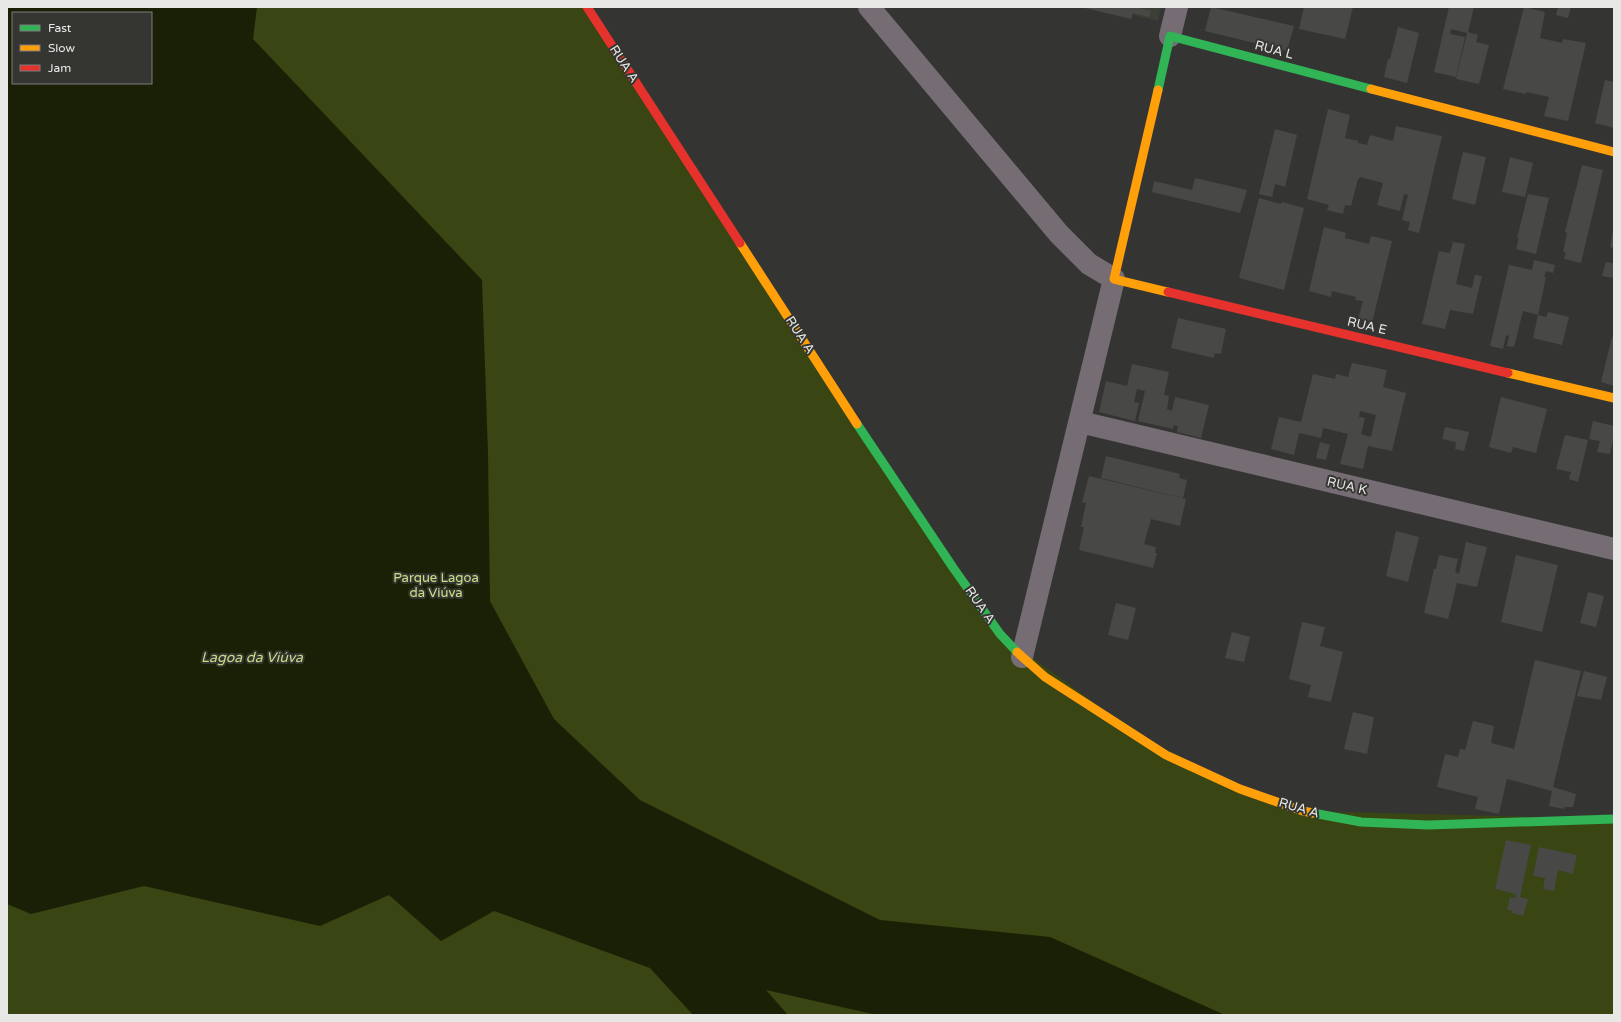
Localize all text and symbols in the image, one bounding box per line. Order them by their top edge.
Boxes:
legend [12,12,152,84]
text: Fast [48,21,72,35]
street label: RUA L [1253,37,1296,63]
text: Slow [48,41,75,55]
street label: RUA A [606,42,642,86]
text: Jam [48,61,71,75]
street label: RUA A [782,313,818,357]
street label: RUA E [1346,314,1388,338]
street label: RUA K [1325,474,1369,498]
park label: Parque Lagoa da Viúva [393,570,479,601]
street label: RUA A [962,583,999,627]
water label: Lagoa da Viúva [201,649,304,666]
street label: RUA A [1277,795,1321,822]

